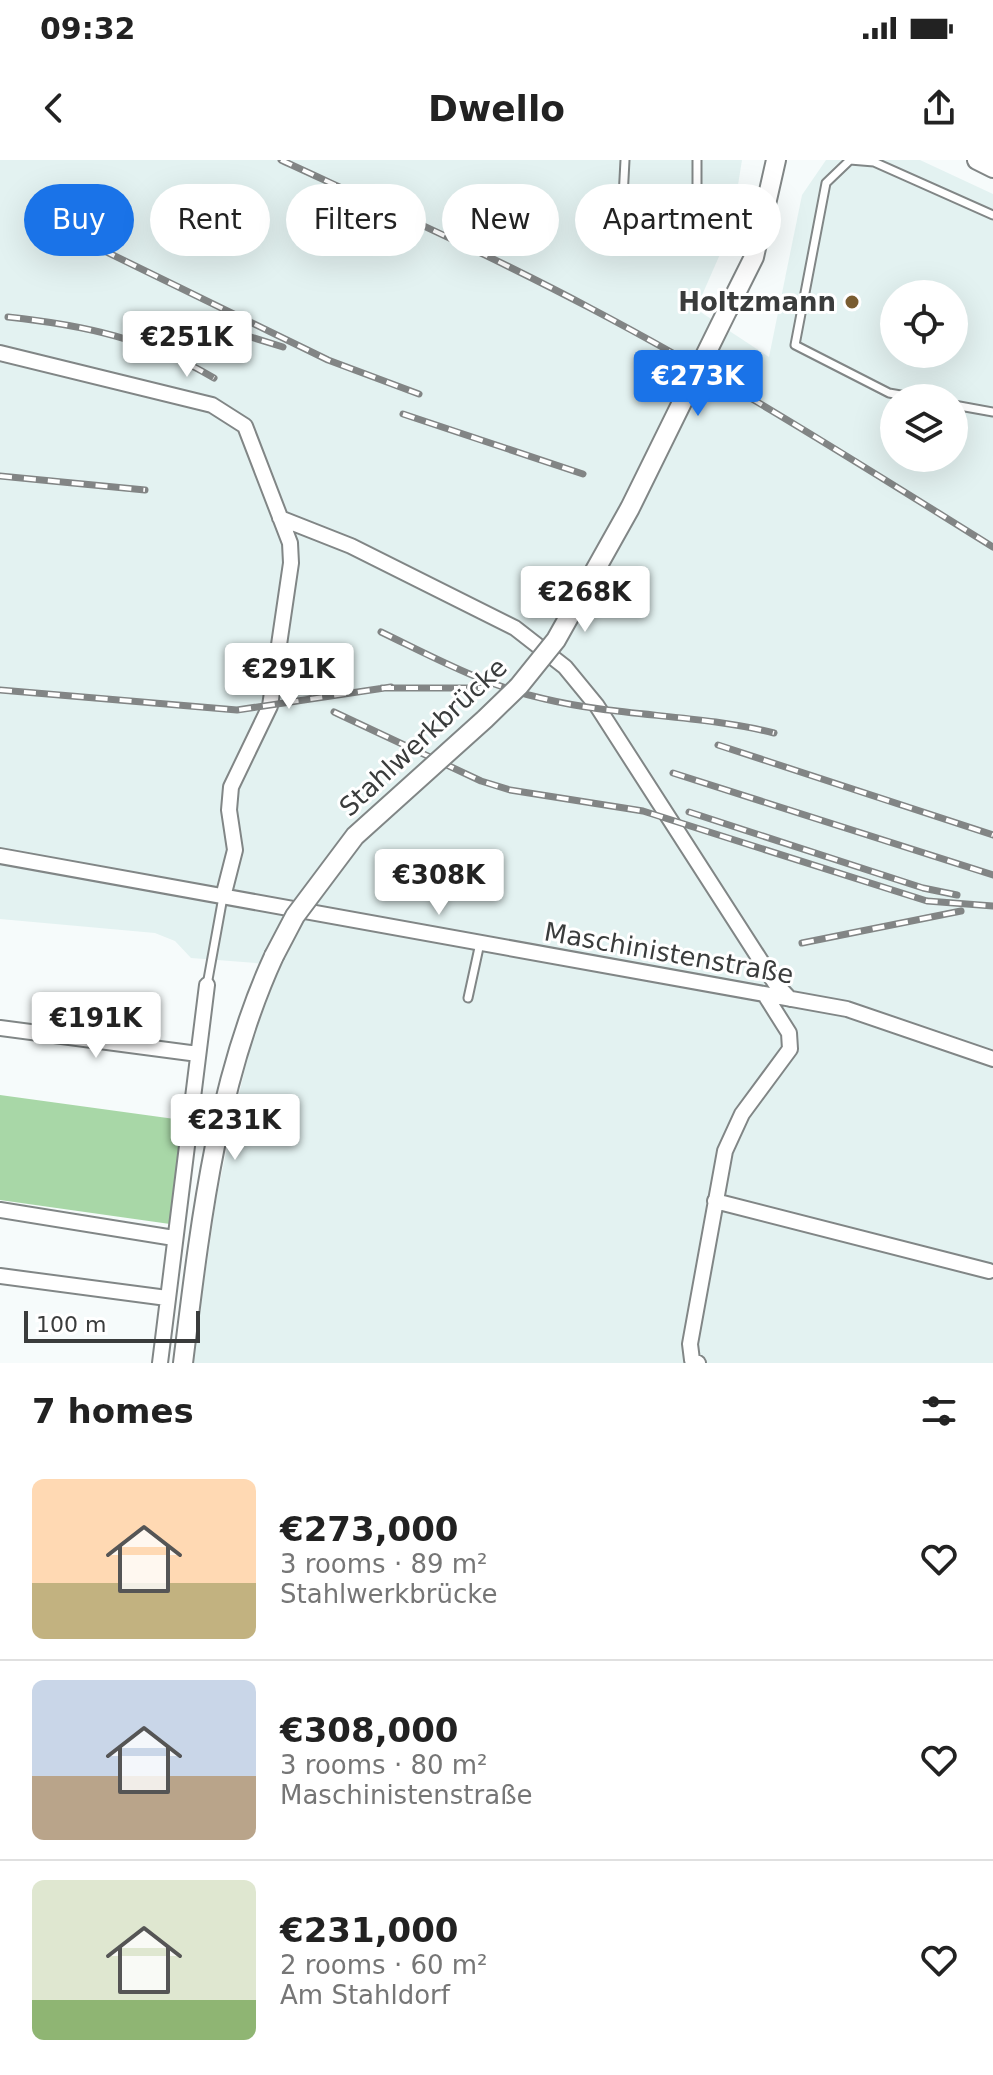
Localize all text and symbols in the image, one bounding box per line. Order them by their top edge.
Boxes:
text: 09:32 [40,11,136,46]
icon: back [32,86,76,130]
icon: share [917,86,961,130]
text: Dwello [428,88,565,129]
chip: Buy [24,184,134,256]
chip: Rent [150,184,270,256]
chip: Filters [286,184,426,256]
chip: New [442,184,559,256]
chip: Apartment [575,184,781,256]
map controls [880,280,968,472]
button: locate [880,280,968,368]
place label: Holtzmann [678,287,836,317]
marker: Holtzmann [843,293,861,311]
pin: €251K [131,311,243,379]
text: €251K [141,322,233,352]
pin: €273K [642,350,754,418]
text: €273K [652,361,744,391]
button: layers [880,384,968,472]
pin: €268K [529,566,641,634]
text: €268K [539,577,631,607]
pin: €291K [233,643,345,711]
street label: Stahlwerkbrücke [333,652,513,822]
text: €291K [243,654,335,684]
pin: €308K [383,849,495,917]
text: €308K [393,860,485,890]
street label: Maschinistenstraße [542,916,796,990]
pin: €191K [40,992,152,1060]
text: €191K [50,1003,142,1033]
pin: €231K [179,1094,291,1162]
text: €231K [189,1105,281,1135]
scale bar [24,1307,200,1343]
text: 100 m [36,1312,106,1337]
icon: filters [917,1389,961,1433]
text: 7 homes [32,1391,194,1431]
text: €273,000 [280,1509,459,1549]
icon: home [96,1511,192,1607]
icon: heart [917,1537,961,1581]
text: 3 rooms · 89 m² [280,1549,488,1579]
text: Stahlwerkbrücke [280,1579,497,1609]
text: €308,000 [280,1710,459,1750]
icon: home [96,1712,192,1808]
icon: heart [917,1738,961,1782]
text: 3 rooms · 80 m² [280,1750,488,1780]
text: Maschinistenstraße [280,1780,533,1810]
text: €231,000 [280,1910,459,1950]
icon: home [96,1912,192,2008]
icon: heart [917,1938,961,1982]
text: 2 rooms · 60 m² [280,1950,488,1980]
text: Am Stahldorf [280,1980,450,2010]

